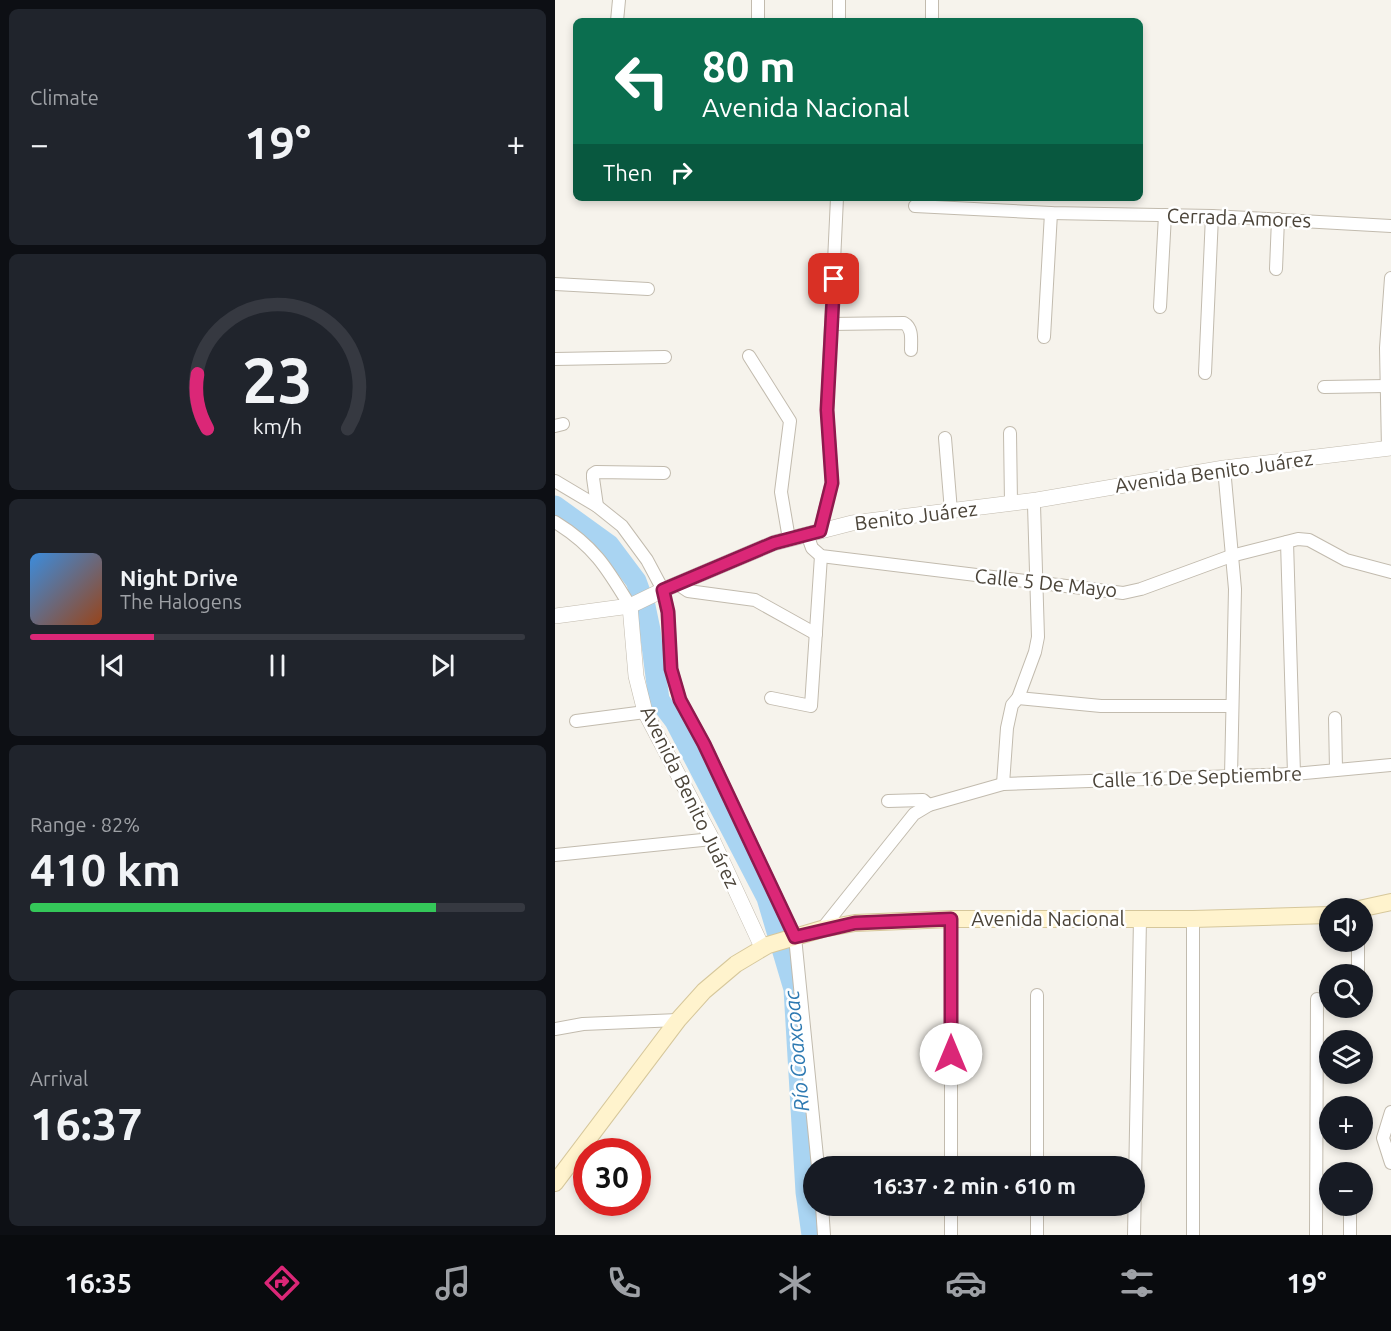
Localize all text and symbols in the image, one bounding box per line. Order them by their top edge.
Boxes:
icon: left [603,42,681,120]
text: 80 m [702,43,796,90]
text: Climate [30,86,99,109]
text: Avenida Nacional [702,92,910,122]
text: 19° [244,117,311,168]
text: − [30,125,49,162]
text: + [506,125,525,162]
icon: right [665,156,698,189]
text: Then [603,160,653,185]
street label: Cerrada Amores [1166,203,1312,232]
pin [808,253,859,304]
icon: arrive [817,262,850,295]
text: 23 [242,345,313,415]
text: km/h [253,415,302,439]
street label: Avenida Benito Juárez [1113,446,1314,497]
street label: Benito Juárez [853,497,979,534]
street label: Calle 5 De Mayo [974,564,1118,601]
text: Night Drive [120,565,238,590]
text: The Halogens [120,590,242,613]
icon: previous [96,649,129,682]
icon: pause [261,649,294,682]
icon: next [426,649,459,682]
street label: Avenida Benito Juárez [636,702,745,892]
street label: Calle 16 De Septiembre [1092,761,1302,792]
text: Range · 82% [30,813,140,836]
text: 410 km [30,844,181,895]
map controls [1319,898,1373,1216]
button: sound [1319,898,1373,952]
street label: Avenida Nacional [971,907,1125,930]
button: search [1319,964,1373,1018]
water label: Río Coaxcoac [779,989,813,1113]
position arrow [919,1022,983,1086]
button: layers [1319,1030,1373,1084]
text: Arrival [30,1067,88,1090]
button: + [1319,1096,1373,1150]
text: 16:37 [30,1098,143,1149]
speed limit sign: 30 [573,1138,651,1216]
button: − [1319,1162,1373,1216]
text: 16:37 · 2 min · 610 m [872,1173,1076,1198]
icon: directions [261,1262,303,1304]
icon: music [432,1262,474,1304]
icon: phone [603,1262,645,1304]
icon: climate [774,1262,816,1304]
icon: car [945,1262,987,1304]
icon: filters [1116,1262,1158,1304]
text: 16:35 [64,1268,132,1298]
text: 19° [1286,1268,1326,1298]

